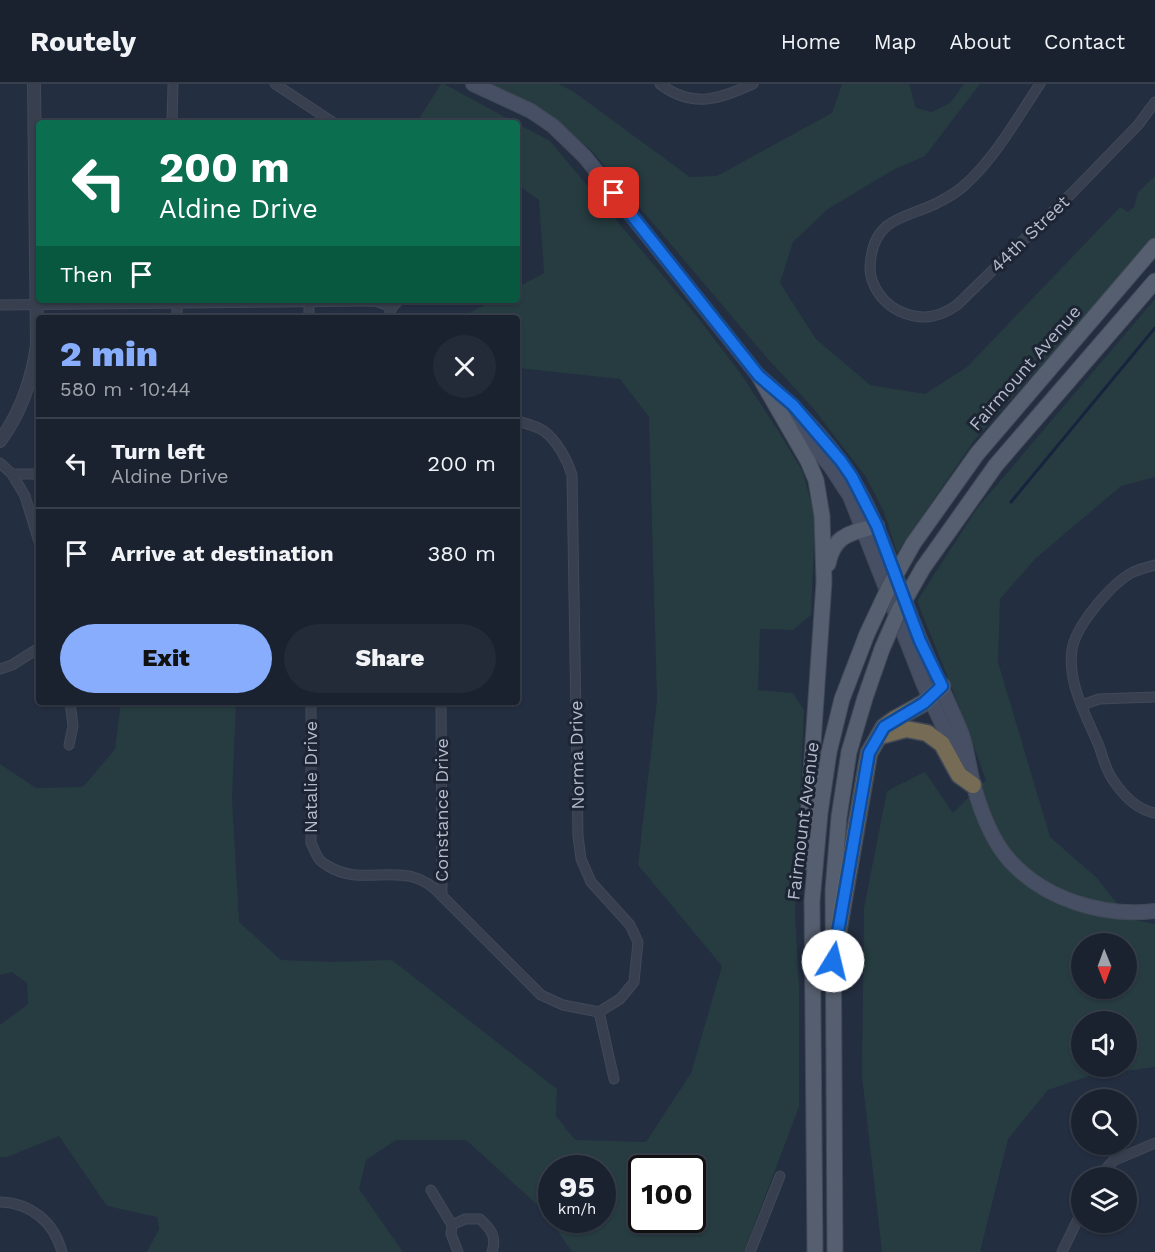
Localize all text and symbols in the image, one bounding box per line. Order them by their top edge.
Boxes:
text: Routely [30,25,136,58]
text: Home [781,29,841,54]
text: Map [874,29,917,54]
text: About [950,29,1011,54]
text: Contact [1044,29,1125,54]
text: 200 m [159,143,290,192]
icon: left [60,144,138,222]
pin [588,167,639,218]
icon: arrive [597,176,630,209]
street label: 44th Street [986,191,1074,276]
text: Aldine Drive [159,193,318,225]
icon: arrive [125,258,158,291]
text: Then [60,262,113,287]
street label: Fairmount Avenue [965,301,1085,435]
text: 2 min [60,333,158,375]
button: close [433,335,496,398]
text: 580 m · 10:44 [60,377,191,401]
text: Turn left [111,439,205,464]
icon: left [60,447,93,480]
text: 200 m [427,451,496,476]
text: Aldine Drive [111,464,229,488]
icon: arrive [60,537,93,570]
text: Arrive at destination [111,541,334,566]
text: 380 m [427,541,496,566]
button: Exit [60,624,272,693]
button: Share [284,624,496,693]
street label: Norma Drive [565,700,588,810]
street label: Natalie Drive [300,721,321,833]
street label: Constance Drive [431,738,452,882]
street label: Fairmount Avenue [782,741,823,901]
position arrow [801,929,865,993]
north arrow [1071,933,1137,999]
map controls [1071,933,1137,1233]
button: sound [1071,1011,1137,1077]
button: search [1071,1089,1137,1155]
speed limit sign: 100 [628,1155,706,1233]
button: layers [1071,1167,1137,1233]
text: 95 [559,1169,595,1204]
text: km/h [558,1200,596,1218]

